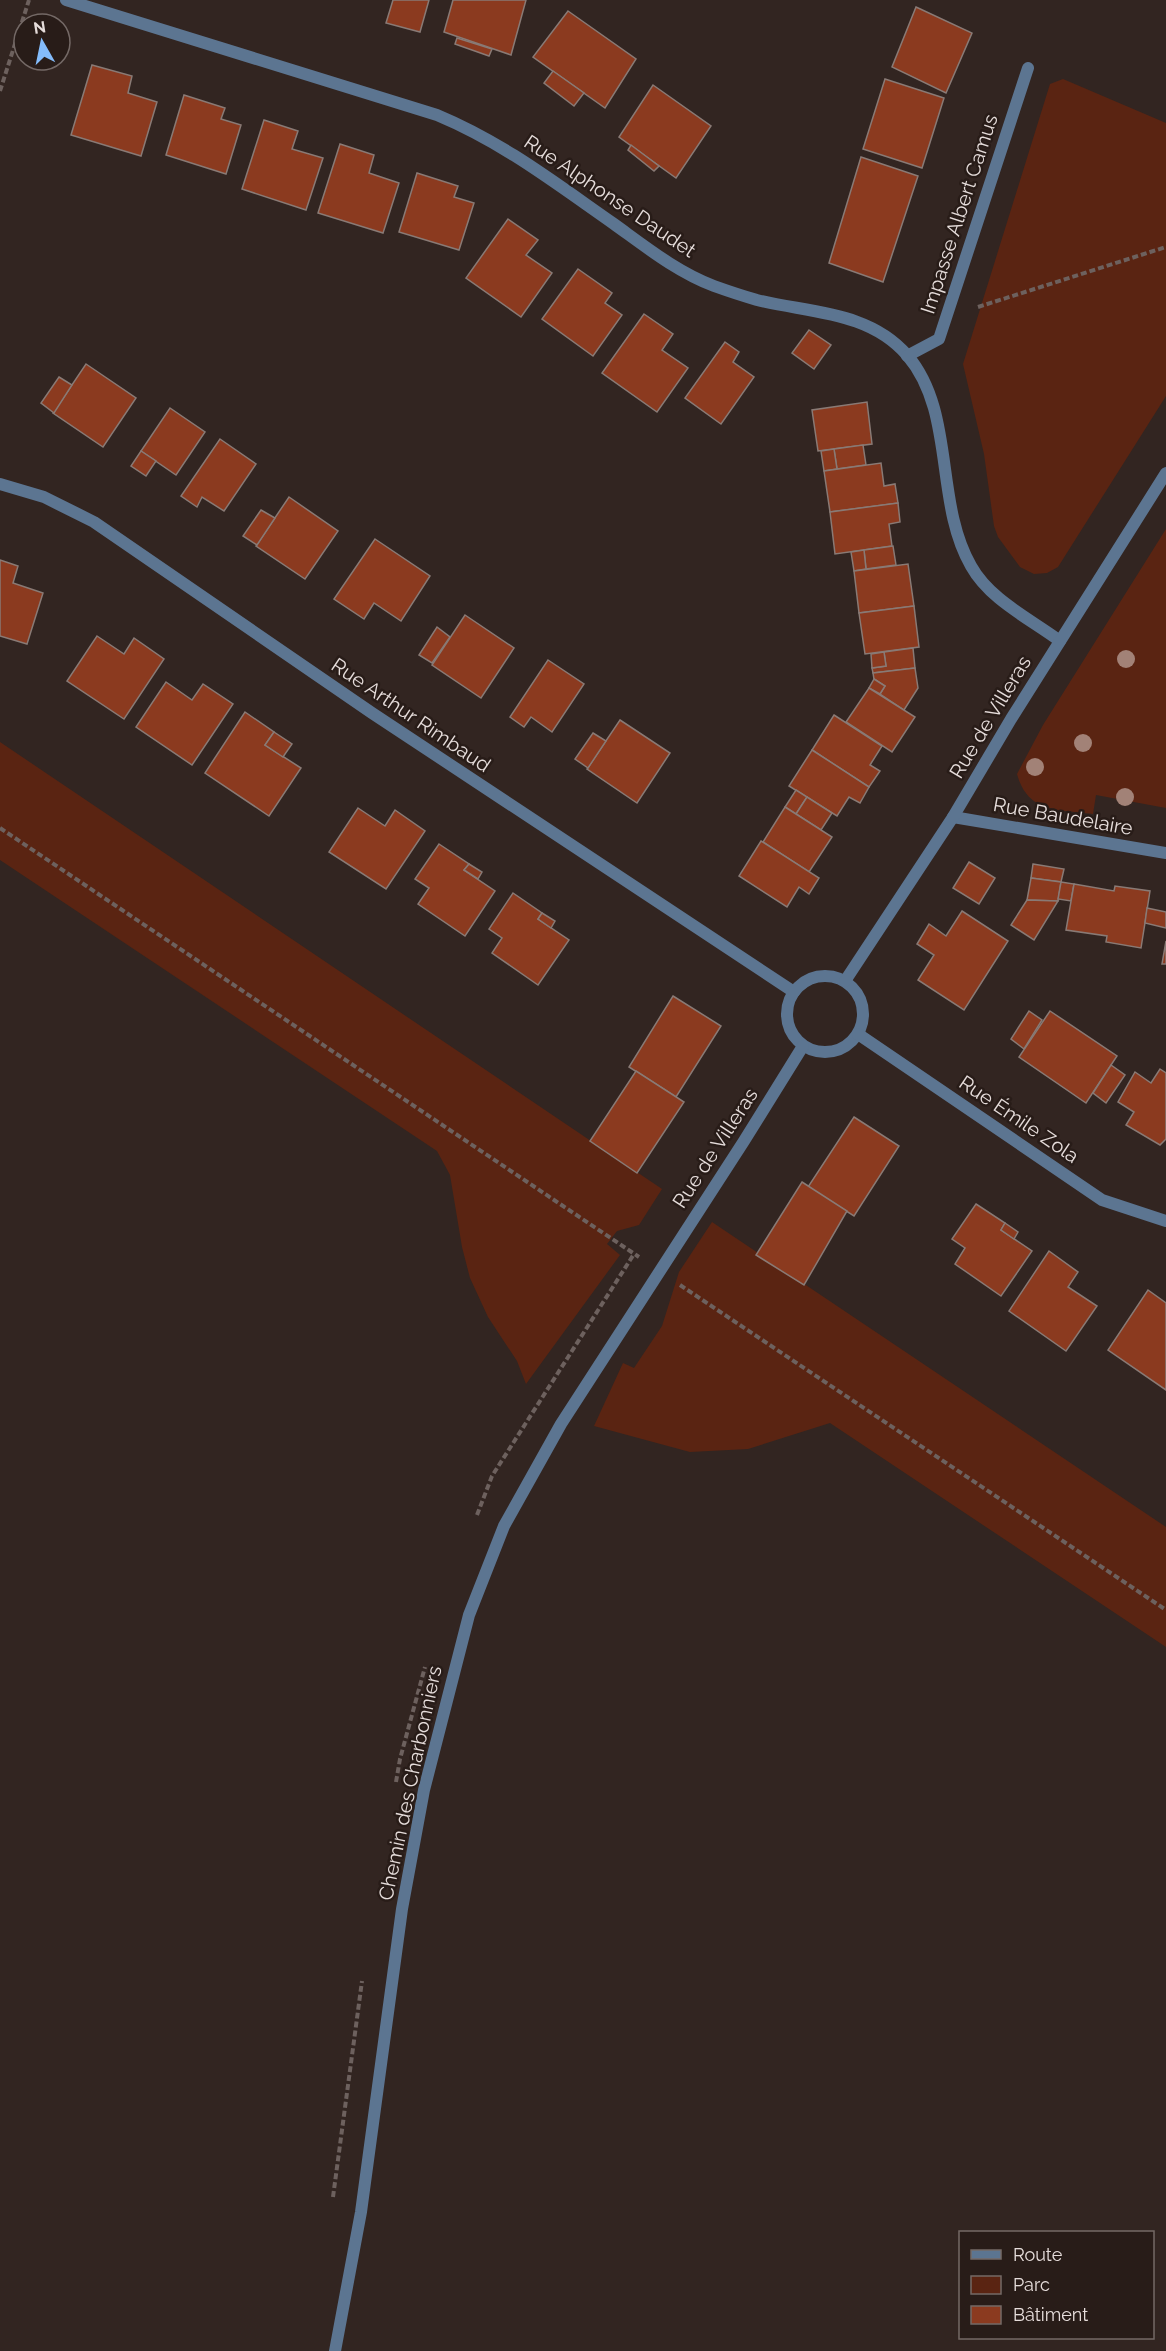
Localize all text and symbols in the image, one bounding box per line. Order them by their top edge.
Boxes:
north arrow [12,12,72,72]
text: N [32,17,47,38]
street label: Impasse Albert Camus [915,111,1003,317]
street label: Rue Alphonse Daudet [520,130,701,263]
street label: Rue de Villeras [944,652,1036,782]
street label: Rue Arthur Rimbaud [327,653,495,777]
street label: Rue Baudelaire [991,792,1135,840]
street label: Rue Émile Zola [955,1070,1083,1168]
street label: Rue de Villeras [667,1083,763,1213]
street label: Chemin des Charbonniers [373,1664,447,1902]
legend [959,2231,1154,2339]
text: Route [1013,2244,1063,2265]
text: Parc [1013,2274,1050,2295]
text: Bâtiment [1013,2304,1088,2325]

